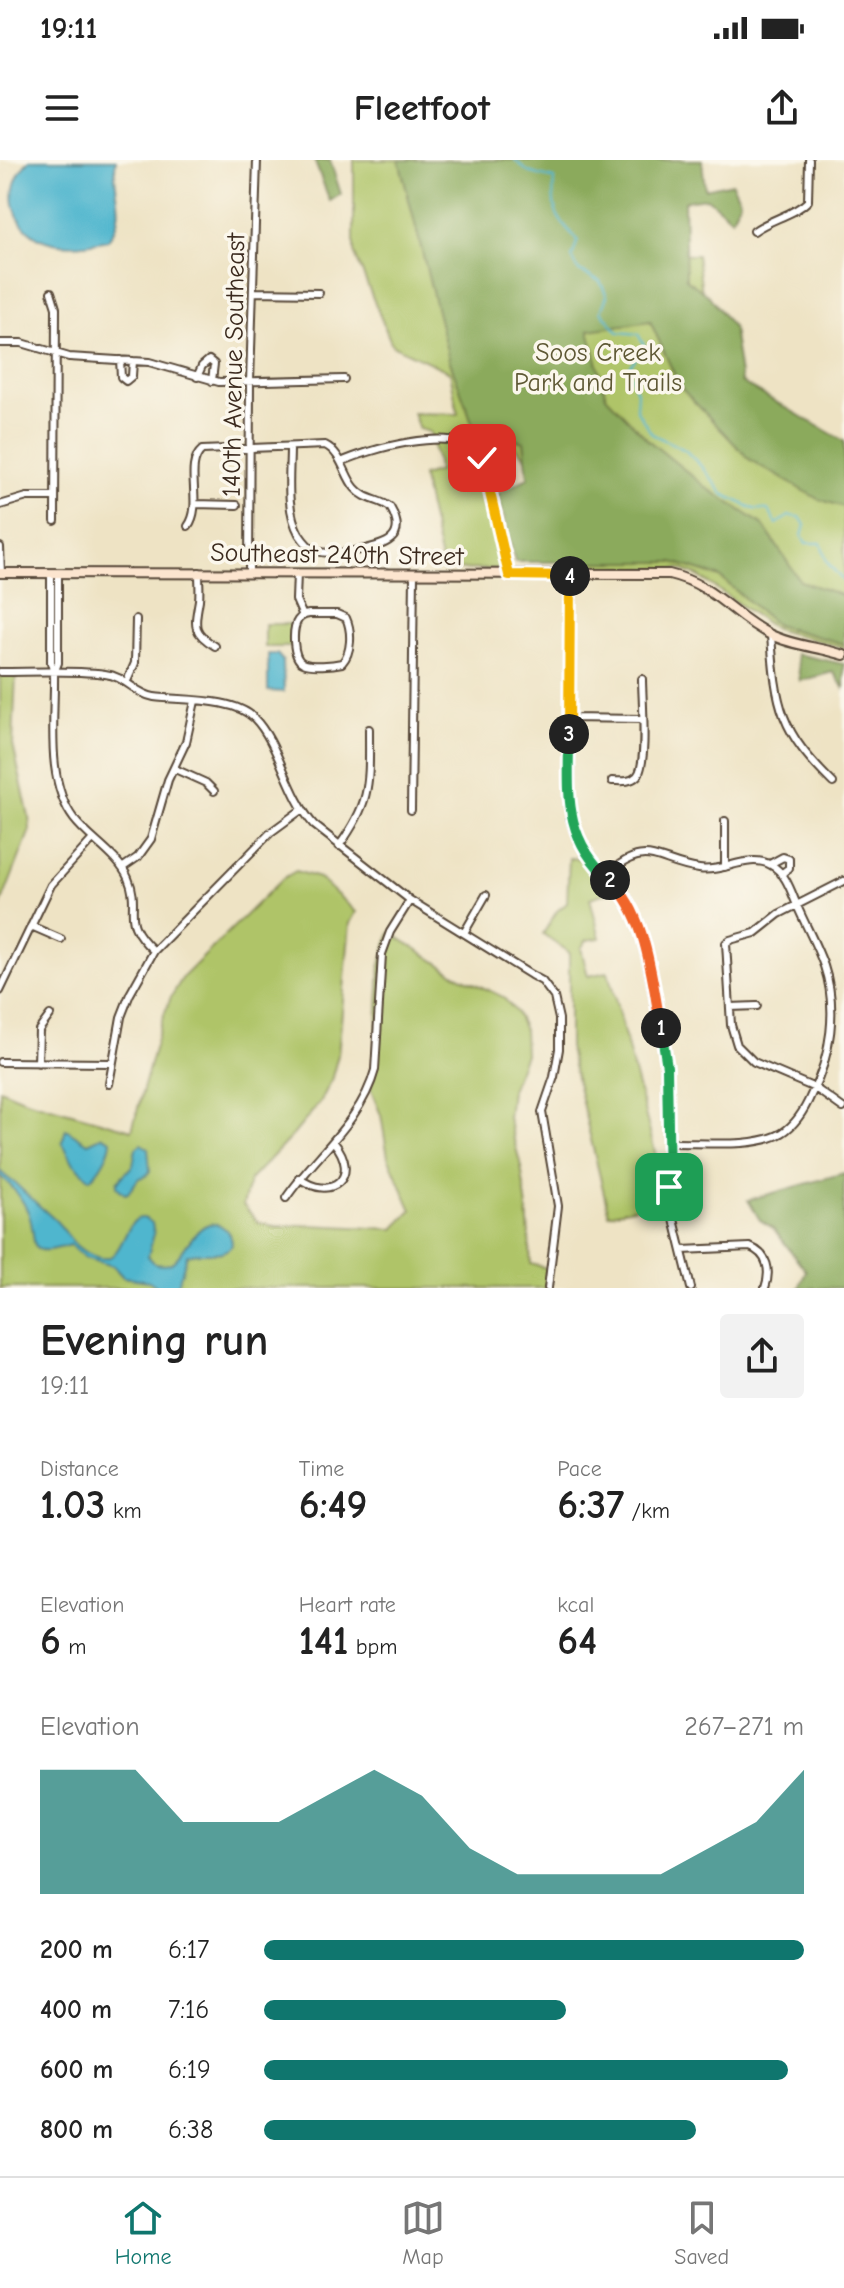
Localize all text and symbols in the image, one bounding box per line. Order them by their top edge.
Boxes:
text: 19:11 [40,11,97,46]
icon: menu [40,86,84,130]
icon: share [760,86,804,130]
text: Fleetfoot [354,88,490,129]
street label: 140th Avenue Southeast [217,231,251,497]
park label: Soos Creek Park and Trails [514,338,682,398]
pin [448,424,516,492]
icon: check [460,436,504,480]
street label: Southeast 240th Street [210,538,465,572]
pin: 4 [550,556,590,596]
text: 4 [565,563,575,589]
pin: 3 [549,714,589,754]
text: 3 [564,721,574,747]
pin: 2 [590,860,630,900]
text: 2 [605,867,615,893]
pin: 1 [641,1008,681,1048]
text: 1 [657,1015,665,1041]
pin [635,1153,703,1221]
icon: arrive [647,1165,691,1209]
button: share [720,1314,804,1398]
text: Evening run [40,1315,268,1366]
text: 19:11 [40,1371,89,1401]
text: Distance [40,1456,119,1482]
text: Time [299,1456,344,1482]
text: Pace [557,1456,602,1482]
text: 1.03 [40,1482,106,1528]
text: 6:49 [299,1482,368,1528]
text: 6:37 [557,1482,624,1528]
text: km [106,1498,142,1524]
text: /km [624,1498,670,1524]
text: Elevation [40,1592,124,1618]
text: Heart rate [299,1592,396,1618]
text: kcal [557,1592,594,1618]
text: 6 [40,1618,61,1664]
text: 141 [299,1618,348,1664]
text: 64 [557,1618,597,1664]
text: m [61,1634,86,1660]
text: bpm [348,1634,397,1660]
text: Elevation [40,1712,140,1742]
text: 267–271 m [684,1712,804,1742]
text: 200 m [40,1935,113,1965]
text: 6:17 [168,1935,209,1965]
text: 400 m [40,1995,112,2025]
text: 7:16 [168,1995,209,2025]
text: 600 m [40,2055,113,2085]
text: 6:19 [168,2055,211,2085]
text: 800 m [40,2115,113,2145]
text: 6:38 [168,2115,213,2145]
tab: Home [115,2196,171,2270]
tab: Map [401,2196,445,2270]
tab: Saved [674,2196,729,2270]

